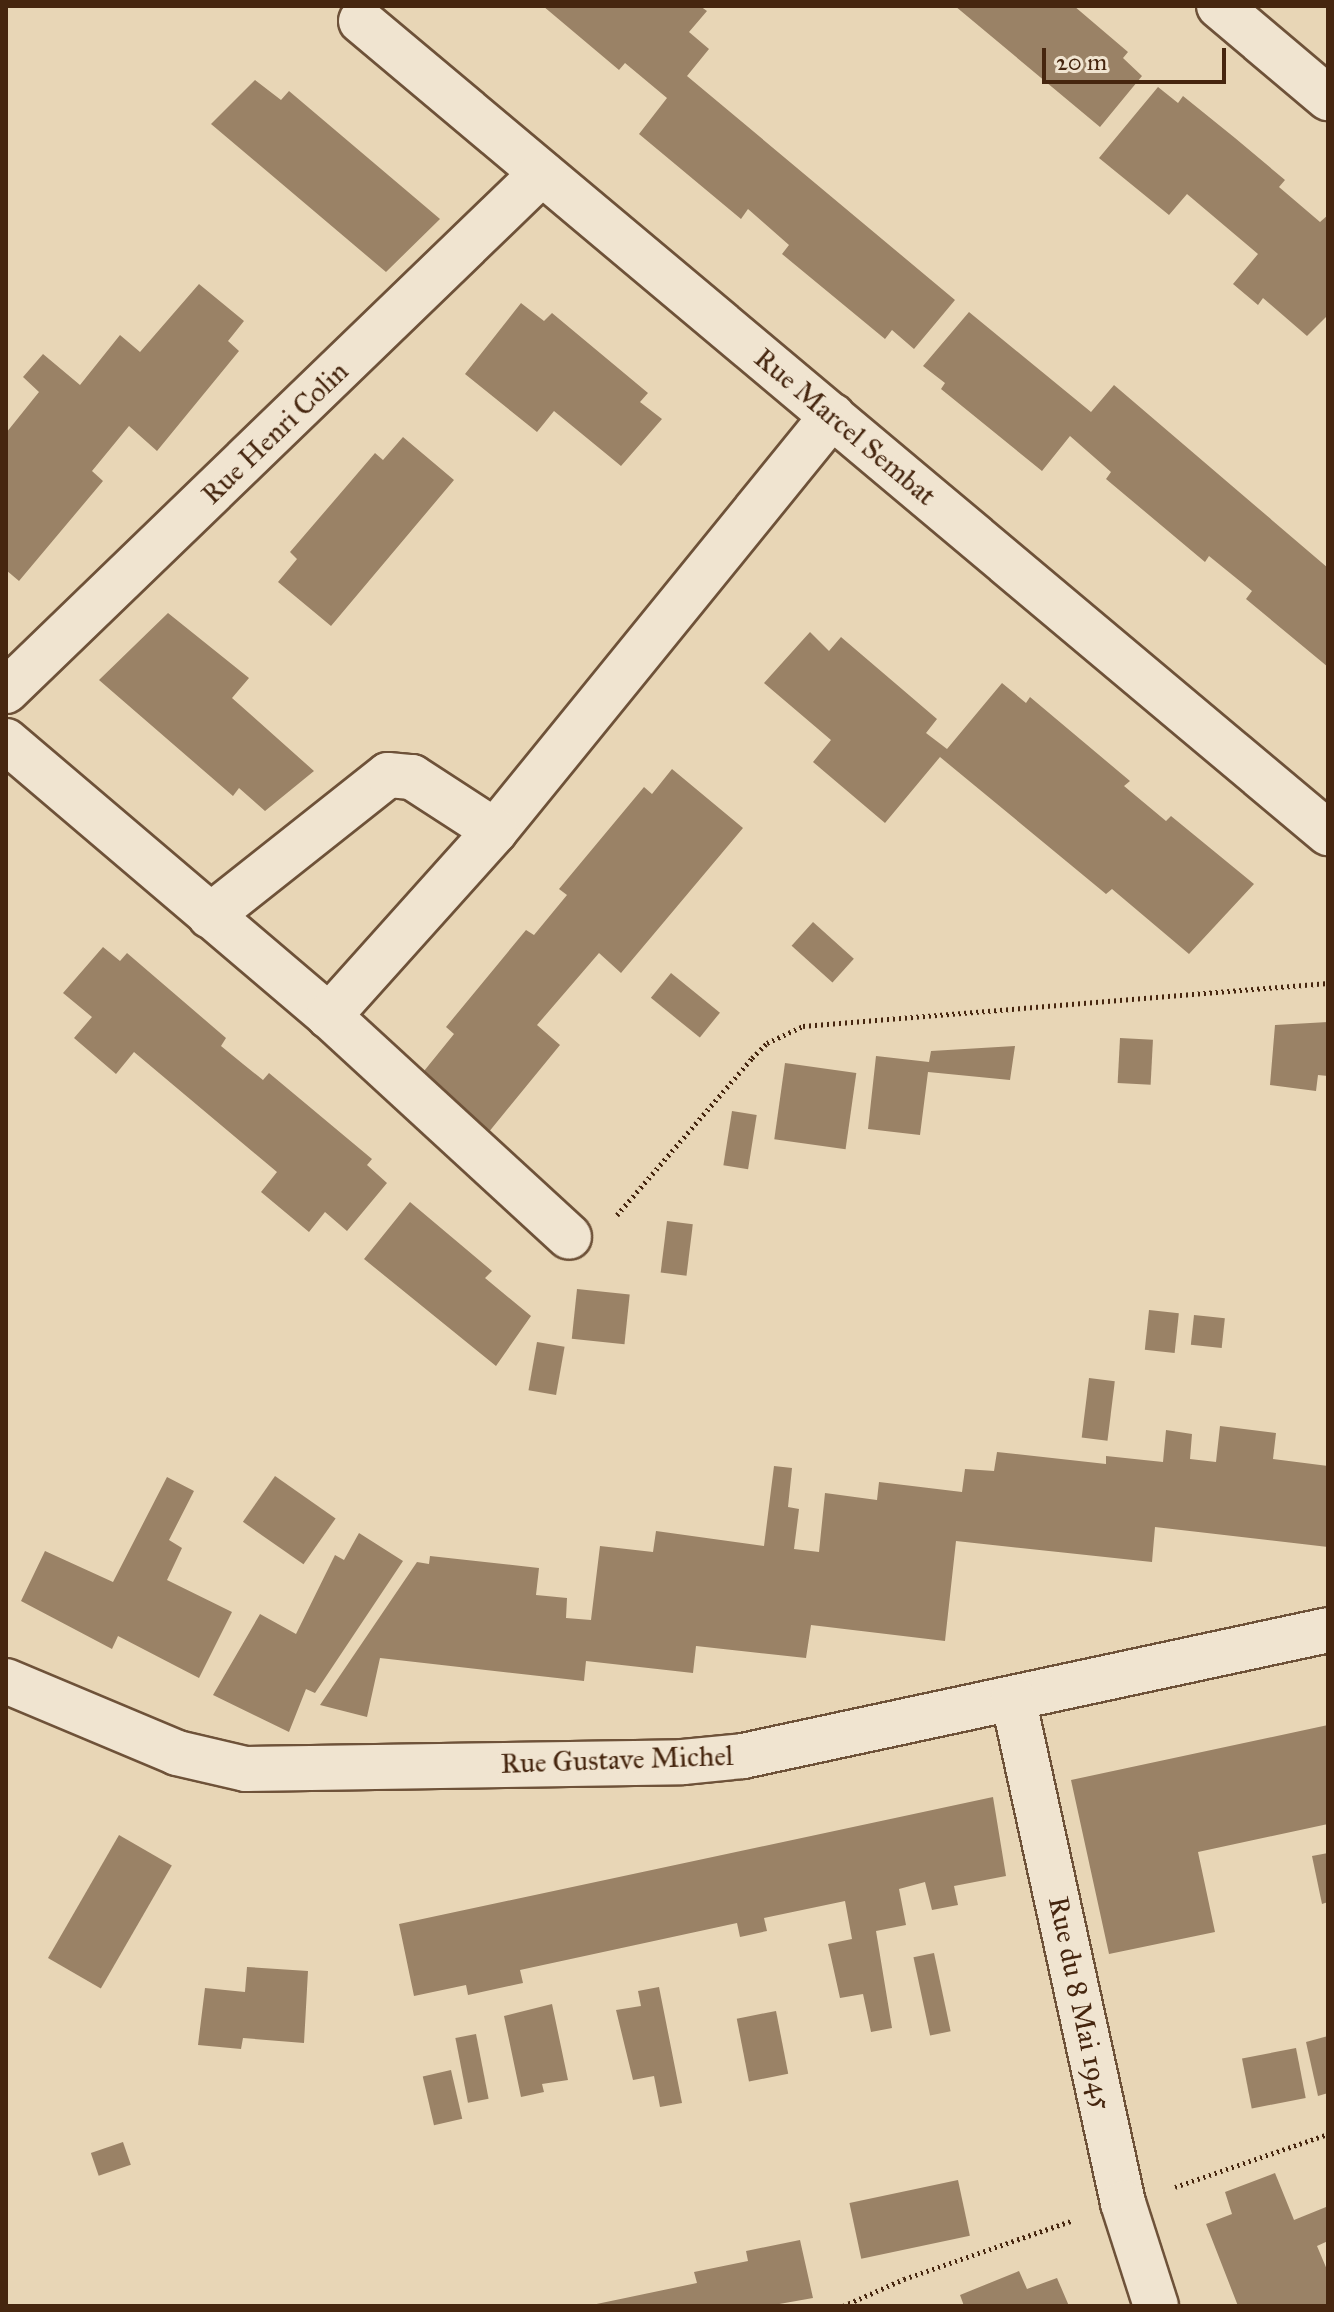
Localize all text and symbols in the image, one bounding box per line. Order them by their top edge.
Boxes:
scale bar [1046,32,1230,82]
text: 20 m [1056,47,1107,77]
street label: Rue Marcel Sembat [747,341,943,513]
street label: Rue Henri Colin [195,355,355,511]
street label: Rue Gustave Michel [500,1739,734,1781]
street label: Rue du 8 Mai 1945 [1041,1893,1119,2113]

